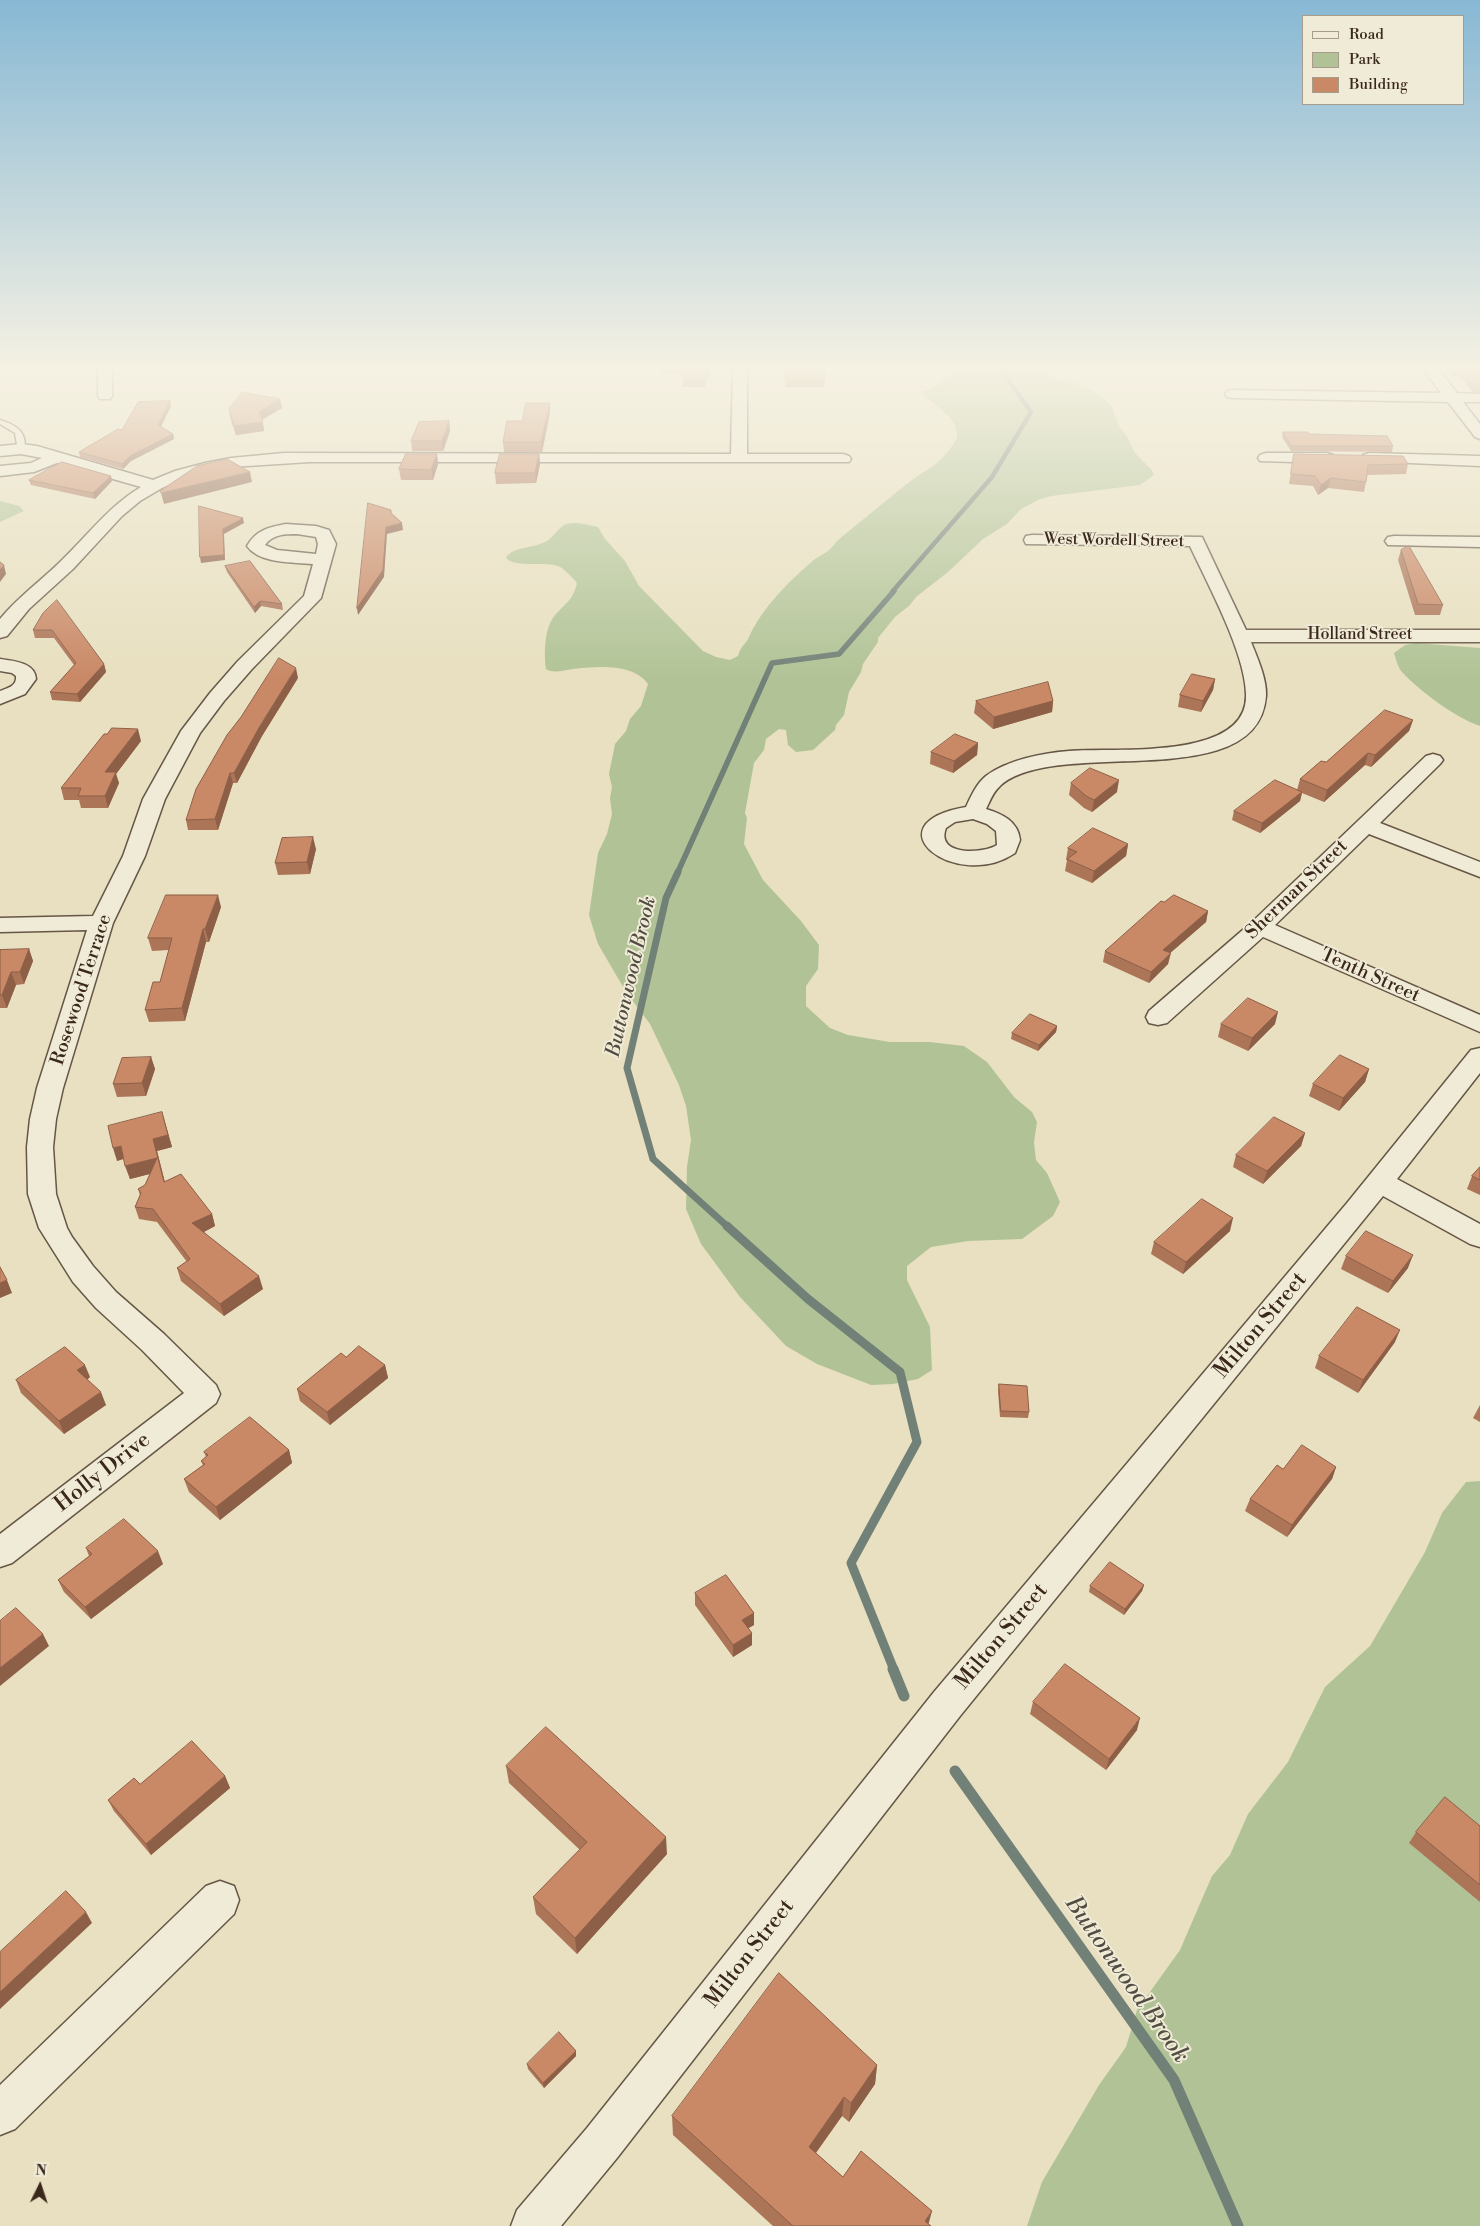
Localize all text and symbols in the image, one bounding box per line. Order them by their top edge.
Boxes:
legend [1302,15,1465,105]
text: Road [1349,25,1384,44]
text: Park [1349,50,1380,69]
text: Building [1349,75,1408,94]
street label: West Wordell Street [1044,530,1184,552]
street label: Holland Street [1308,625,1412,645]
street label: Sherman Street [1241,835,1353,945]
water label: Buttonwood Brook [602,894,662,1060]
street label: Rosewood Terrace [47,912,117,1068]
street label: Tenth Street [1317,944,1423,1008]
street label: Milton Street [1209,1268,1313,1384]
street label: Holly Drive [50,1427,156,1519]
street label: Milton Street [950,1579,1054,1695]
water label: Buttonwood Brook [1058,1891,1194,2069]
street label: Milton Street [699,1894,801,2014]
north arrow [15,2161,65,2211]
text: N [35,2162,47,2180]

